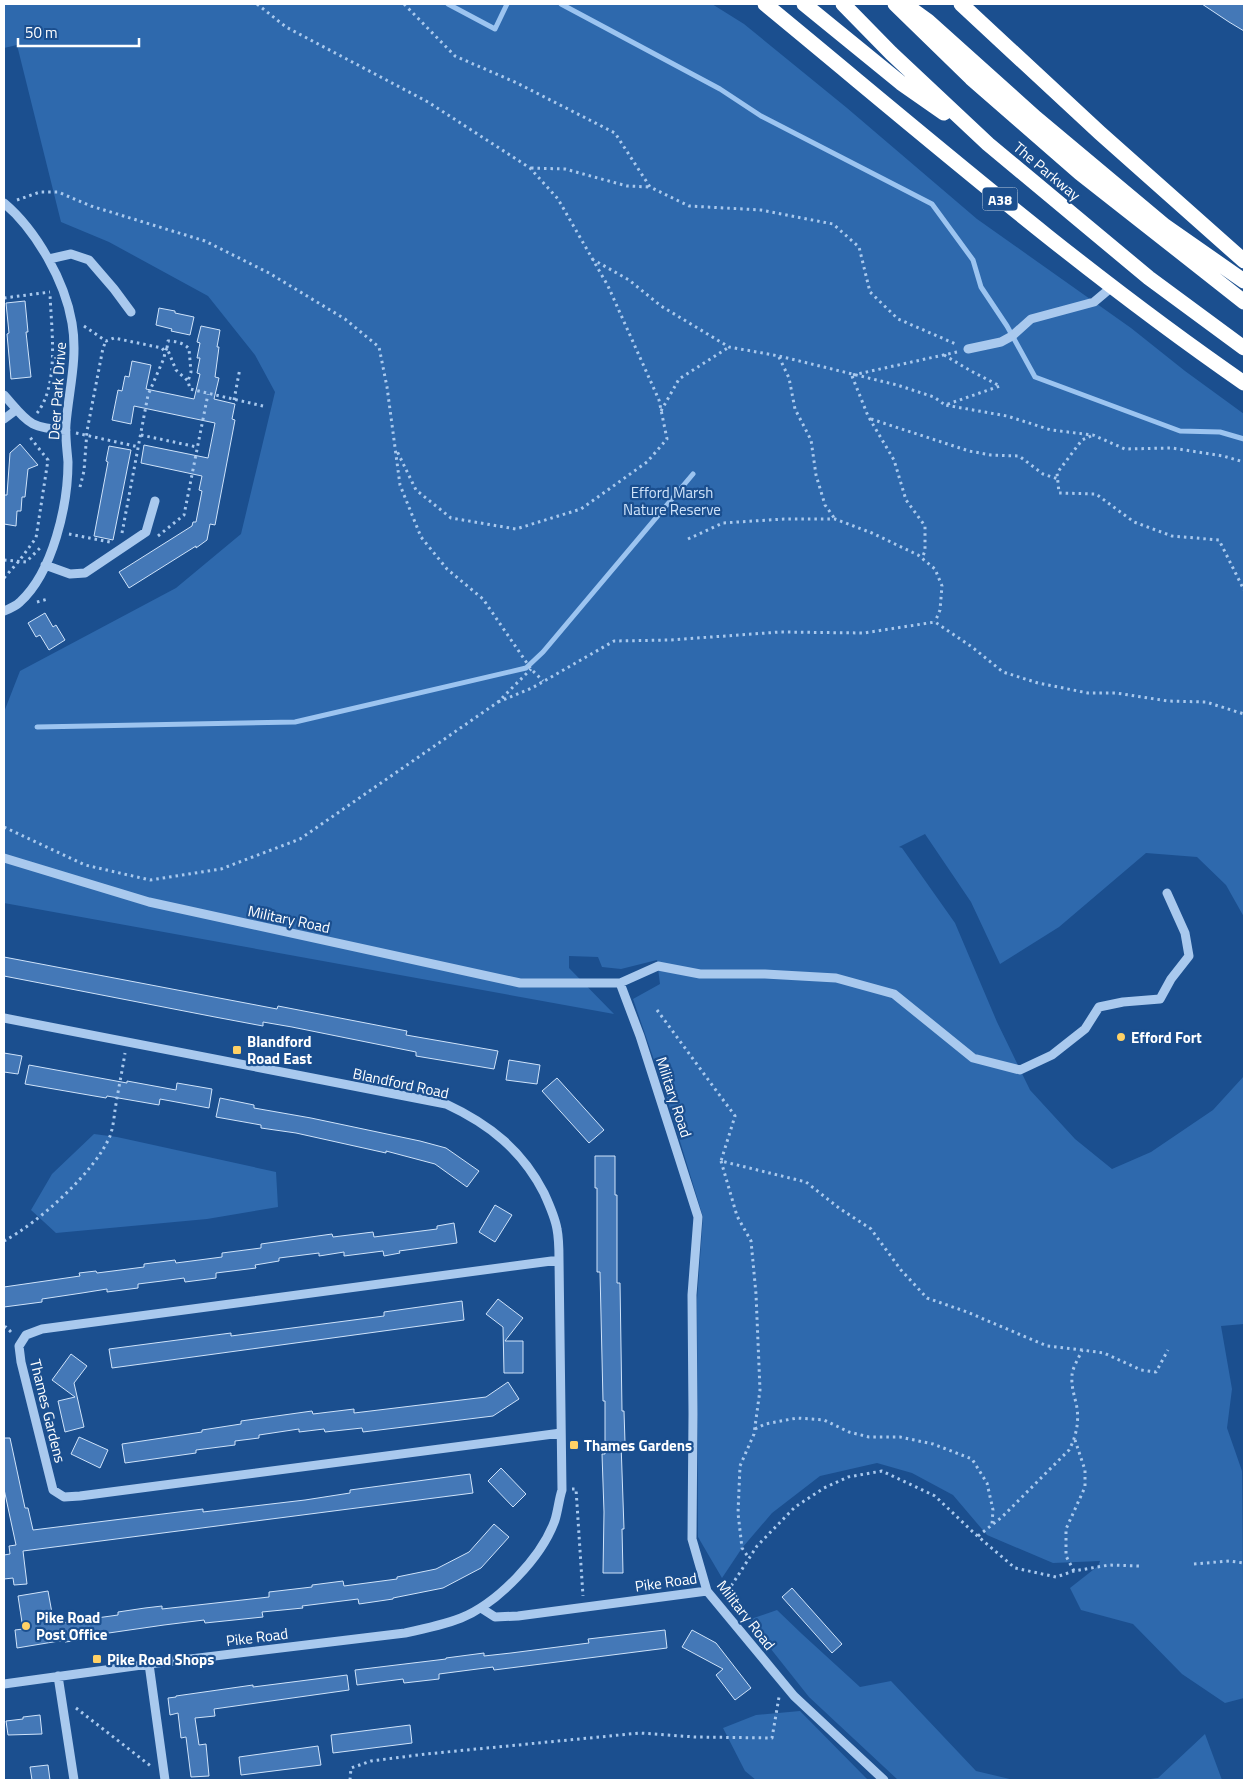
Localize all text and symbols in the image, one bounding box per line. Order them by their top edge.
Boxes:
scale bar [18,15,139,47]
text: 50 m [25,21,58,44]
street label: The Parkway [1008,136,1086,206]
road number: A38 [982,188,1018,210]
street label: Deer Park Drive [42,341,72,441]
park label: Efford Marsh Nature Reserve [623,481,721,521]
street label: Military Road [246,899,332,939]
place label: Efford Fort [1131,1026,1202,1049]
place label: Blandford Road East [247,1030,312,1070]
marker: Efford Fort [1115,1031,1127,1043]
marker: Blandford Road East [231,1044,243,1056]
street label: Military Road [650,1054,698,1140]
street label: Blandford Road [351,1062,451,1104]
street label: Thames Gardens [24,1357,72,1465]
place label: Thames Gardens [584,1434,692,1457]
marker: Thames Gardens [568,1439,580,1451]
street label: Pike Road [633,1566,699,1598]
street label: Military Road [711,1575,781,1655]
place label: Pike Road Post Office [36,1606,108,1646]
marker: Pike Road Post Office [20,1620,32,1632]
street label: Pike Road [225,1622,289,1652]
place label: Pike Road Shops [107,1648,214,1671]
marker: Pike Road Shops [91,1653,103,1665]

